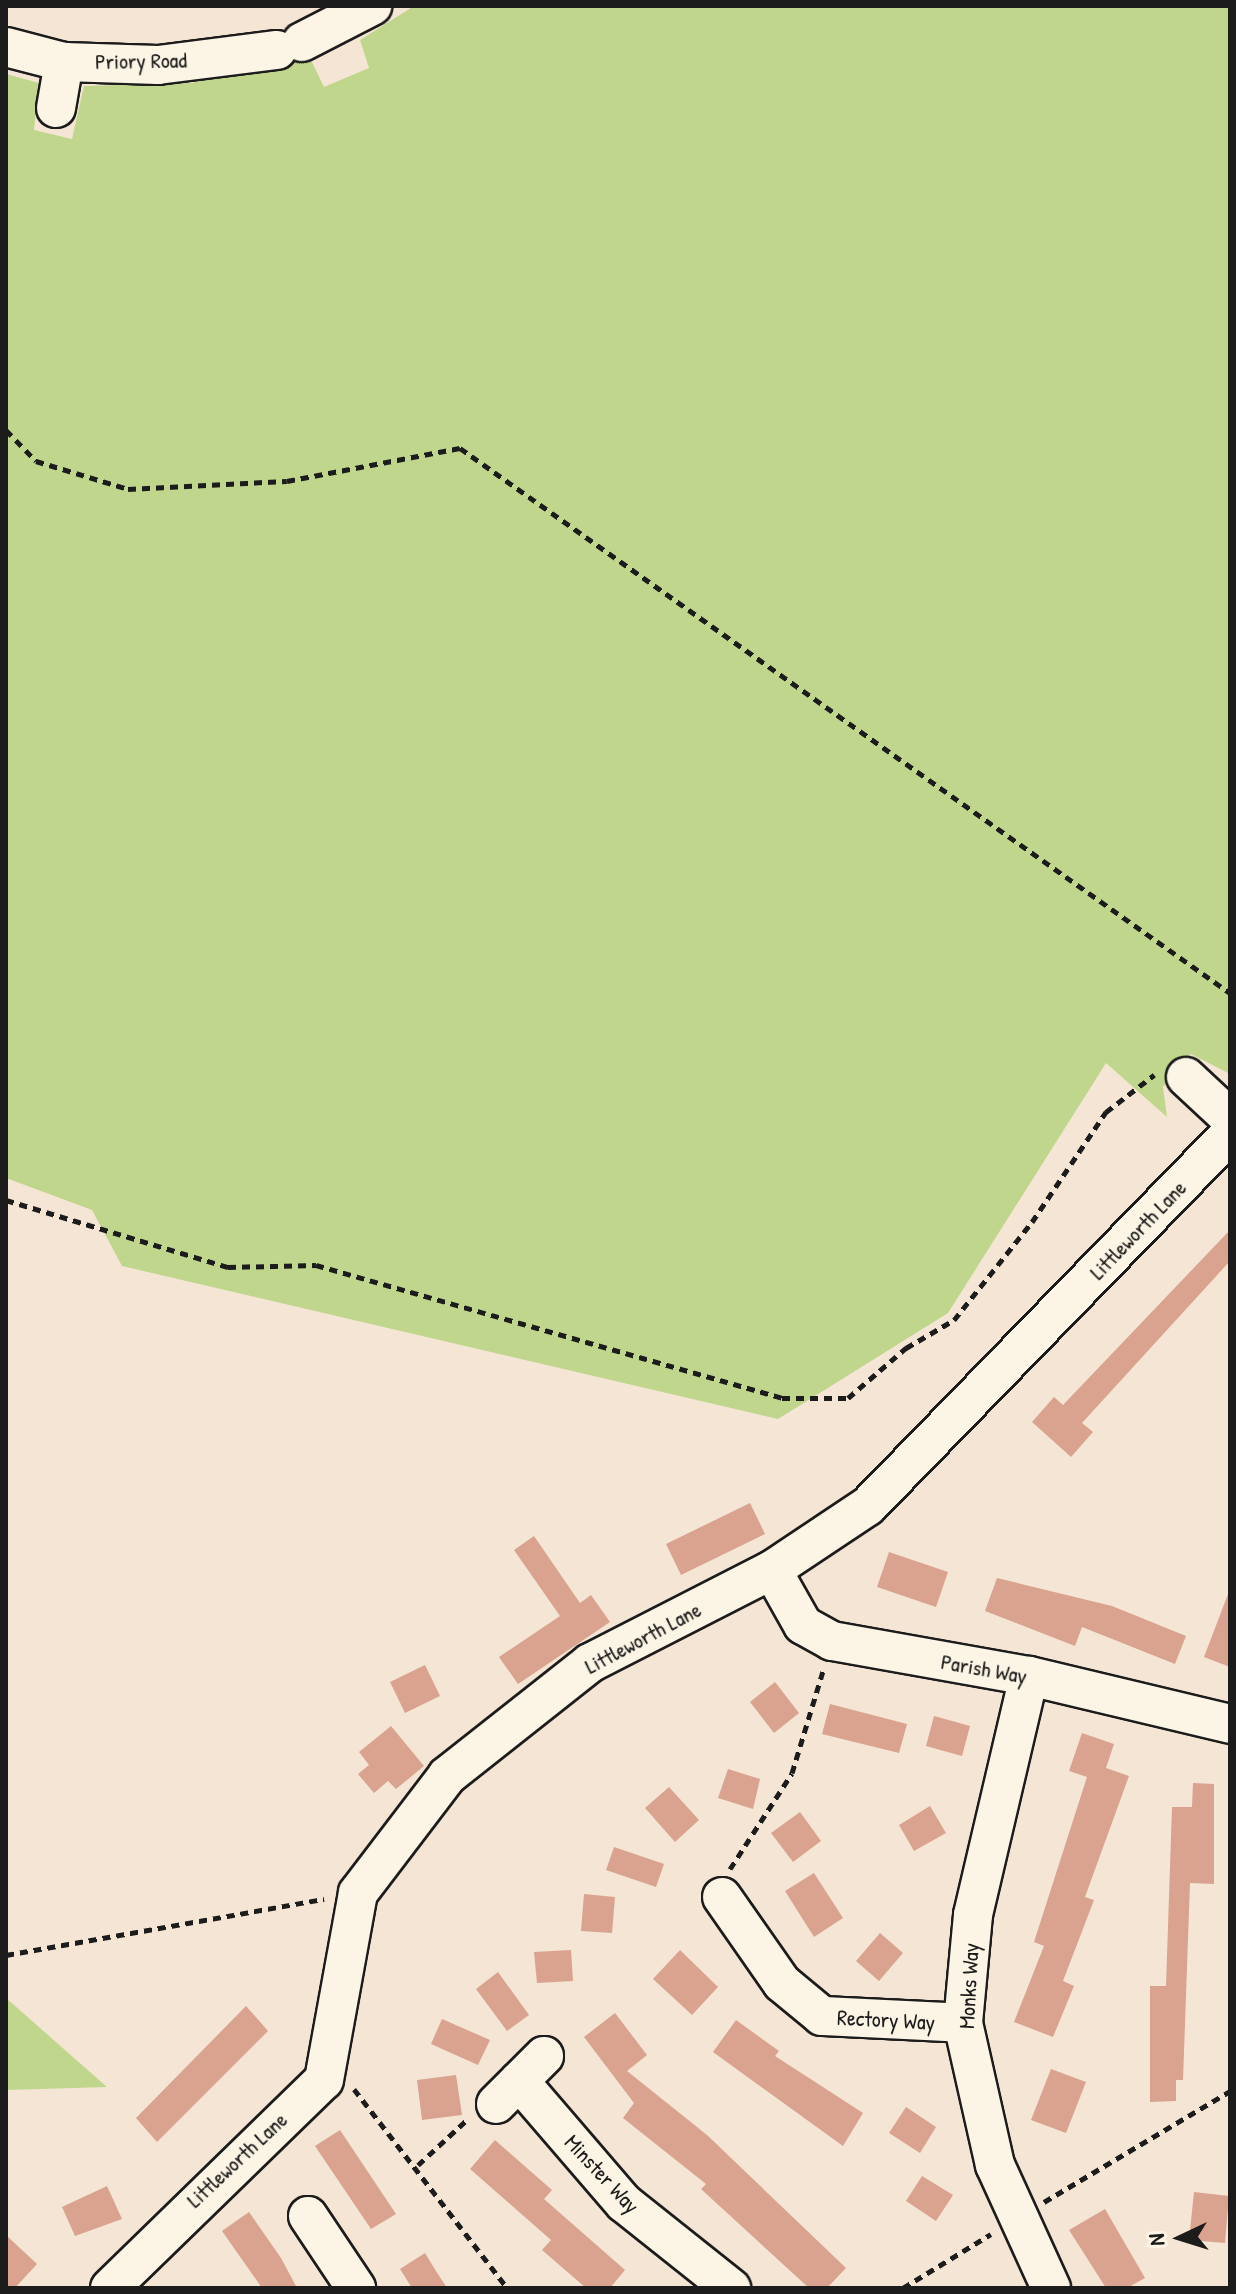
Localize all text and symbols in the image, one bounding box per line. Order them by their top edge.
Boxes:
street label: Priory Road [95,47,187,75]
street label: Littleworth Lane [1084,1175,1192,1285]
street label: Littleworth Lane [580,1596,706,1680]
street label: Parish Way [939,1648,1029,1690]
street label: Monks Way [954,1942,984,2030]
street label: Rectory Way [836,2004,936,2036]
street label: Littleworth Lane [181,2107,293,2213]
street label: Minster Way [559,2129,645,2219]
north arrow [1140,2198,1220,2278]
text: N [1141,2233,1171,2247]

